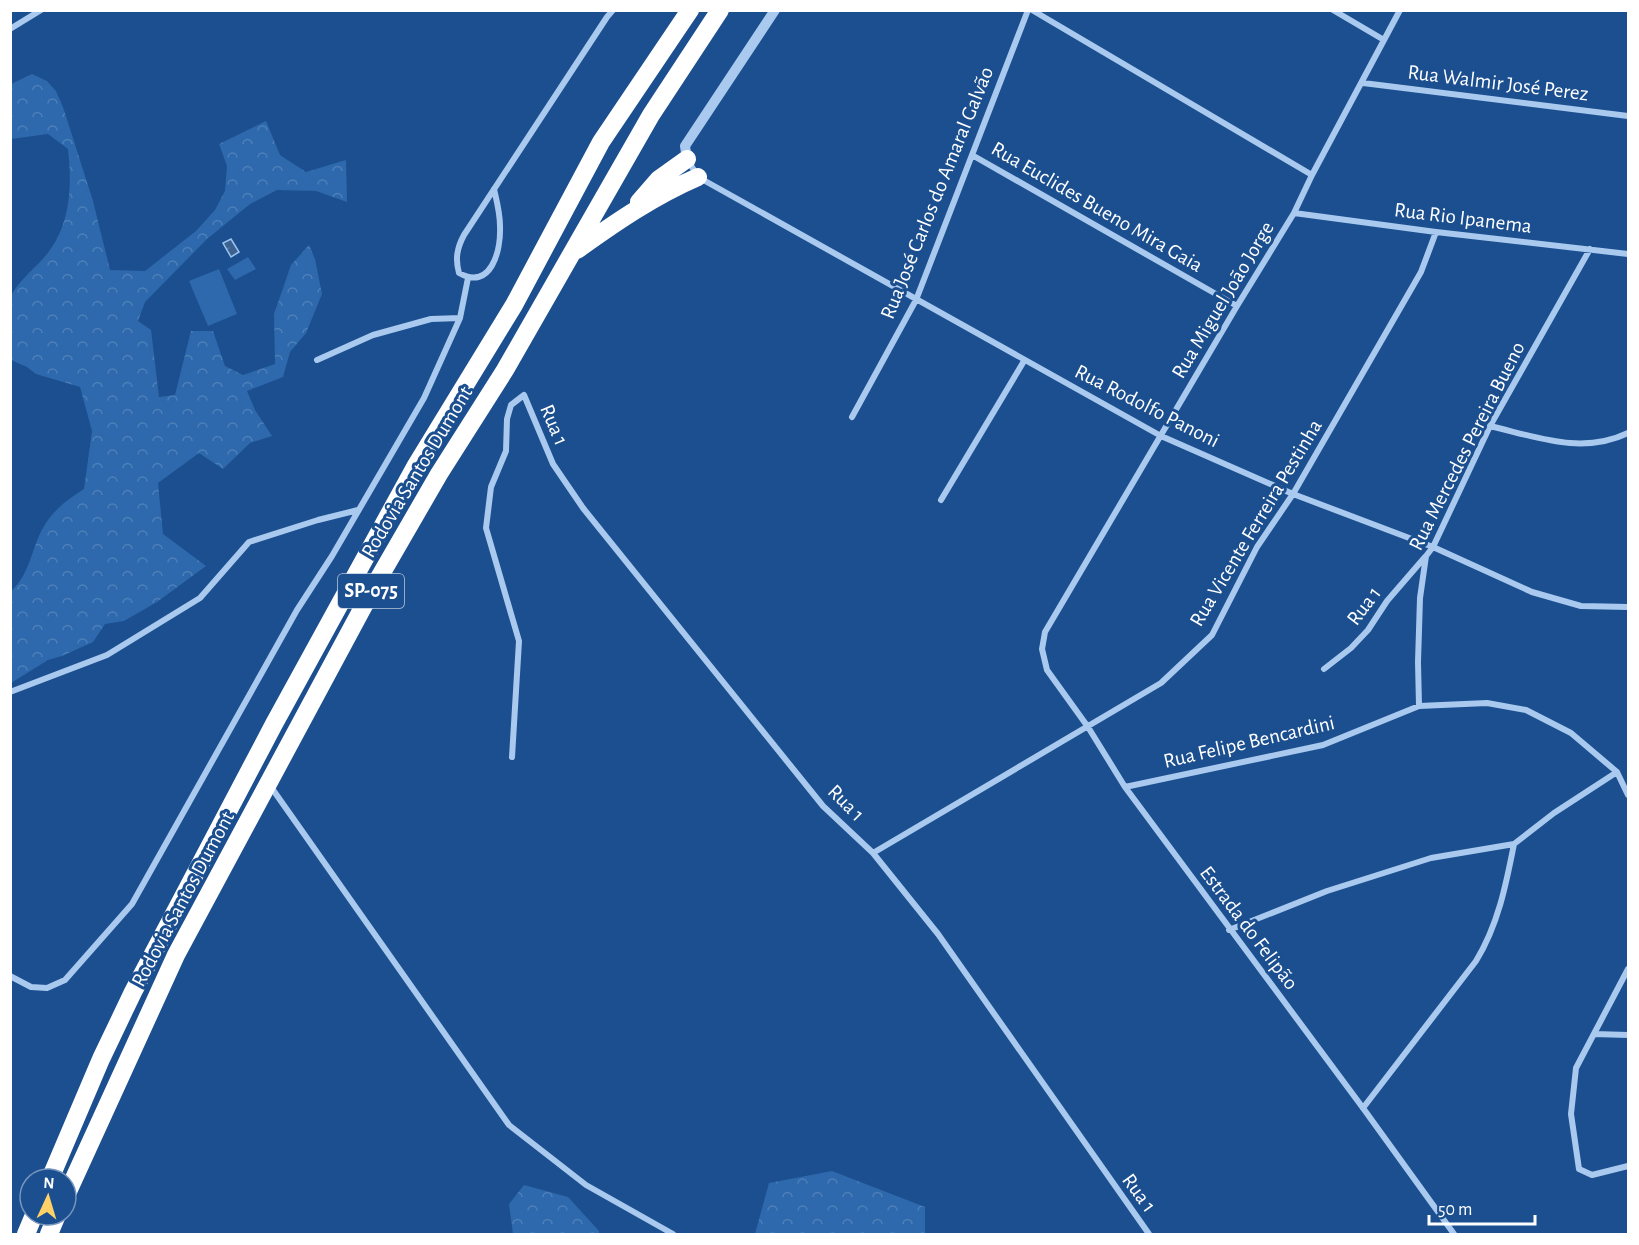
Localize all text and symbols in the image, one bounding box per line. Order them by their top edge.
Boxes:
street label: Rua Walmir José Perez [1406,61,1590,105]
street label: Rua José Carlos do Amaral Galvão [877,64,997,322]
street label: Rua Euclides Bueno Mira Gaia [988,138,1207,276]
street label: Rua Rio Ipanema [1393,199,1533,237]
street label: Rua Miguel João Jorge [1168,218,1278,382]
street label: Rua Mercedes Pereira Bueno [1405,338,1529,554]
street label: Rua Rodolfo Panoni [1071,361,1223,451]
street label: Rodovia Santos Dumont [358,383,477,561]
street label: Rua 1 [536,401,572,449]
street label: Rua Vicente Ferreira Pestinha [1186,416,1326,630]
road number: SP-075 [338,574,404,608]
street label: Rua 1 [1343,583,1385,629]
street label: Rua Felipe Bencardini [1161,712,1337,772]
street label: Rua 1 [824,781,868,825]
street label: Rodovia Santos Dumont [128,807,238,990]
street label: Estrada do Felipão [1196,862,1302,994]
north arrow [18,1167,78,1227]
street label: Rua 1 [1118,1170,1160,1216]
text: N [43,1175,55,1191]
scale bar [1429,1188,1536,1226]
text: 50 m [1438,1201,1472,1219]

